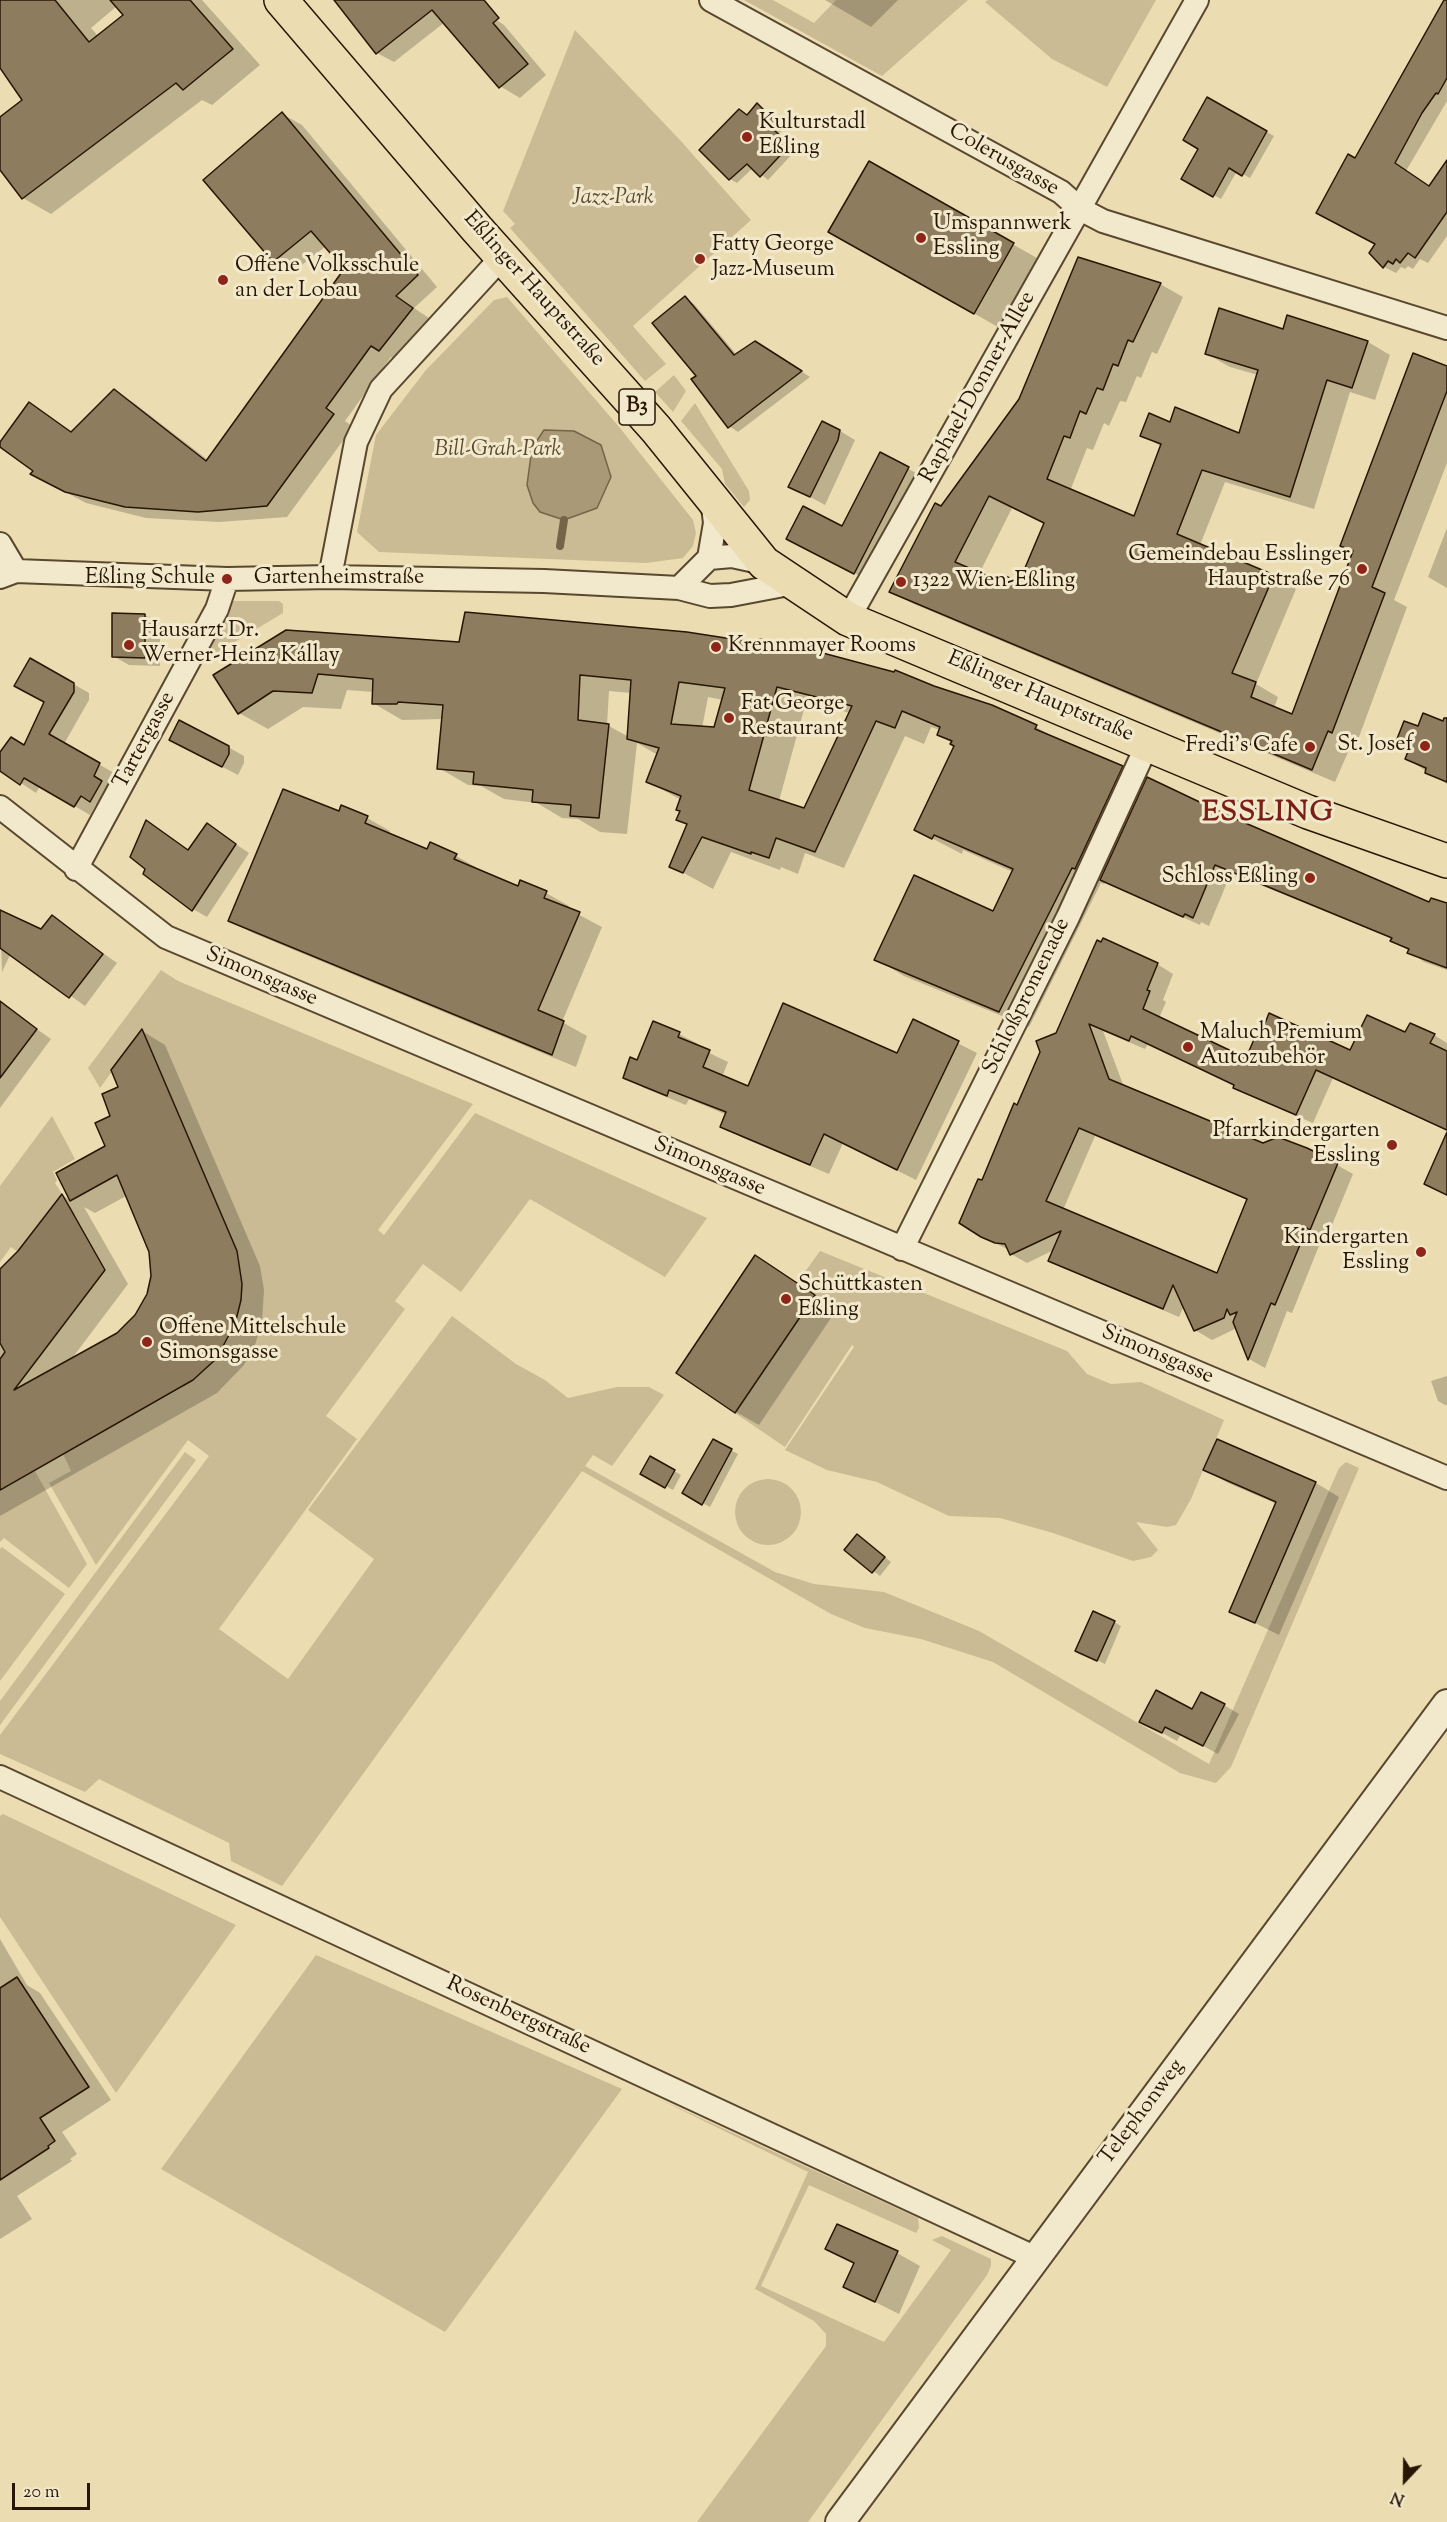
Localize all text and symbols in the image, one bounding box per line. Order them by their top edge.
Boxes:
place label: Kulturstadl Eßling [759,111,866,162]
street label: Colerusgasse [943,119,1063,203]
marker: Kulturstadl Eßling [740,130,754,144]
park label: Jazz-Park [572,186,654,212]
street label: Eßlinger Hauptstraße [456,207,610,373]
place label: Umspannwerk Essling [933,212,1072,264]
marker: Umspannwerk Essling [914,231,928,245]
place label: Fatty George Jazz-Museum [712,233,835,284]
marker: Fatty George Jazz-Museum [693,252,707,266]
place label: Offene Volksschule an der Lobau [235,254,419,306]
marker: Offene Volksschule an der Lobau [216,273,230,287]
street label: Raphael-Donner-Allee [915,288,1043,488]
road number: B3 [619,389,655,425]
park label: Bill-Grah-Park [435,438,561,464]
place label: Gemeindebau Esslinger Hauptstraße 76 [1128,543,1350,594]
marker: Gemeindebau Esslinger Hauptstraße 76 [1355,562,1369,576]
place label: Eßling Schule [85,566,215,592]
street label: Gartenheimstraße [254,566,424,592]
place label: 1322 Wien-Eßling [913,569,1075,595]
marker: Eßling Schule [220,572,234,586]
marker: 1322 Wien-Eßling [894,575,908,589]
place label: Hausarzt Dr. Werner-Heinz Kállay [141,619,340,670]
place label: Krennmayer Rooms [728,634,916,660]
marker: Hausarzt Dr. Werner-Heinz Kállay [122,638,136,652]
marker: Krennmayer Rooms [709,640,723,654]
street label: Eßlinger Hauptstraße [943,647,1137,749]
street label: Tartergasse [109,688,183,794]
place label: Fat George Restaurant [741,692,844,744]
marker: Fat George Restaurant [722,711,736,725]
place label: St. Josef [1337,733,1413,759]
place label: Fredi's Cafe [1186,734,1298,760]
marker: St. Josef [1418,739,1432,753]
marker: Fredi's Cafe [1303,740,1317,754]
district label: ESSLING [1202,798,1334,832]
place label: Schloss Eßling [1161,865,1298,891]
marker: Schloss Eßling [1303,871,1317,885]
street label: Schloßpromenade [979,914,1077,1080]
street label: Simonsgasse [201,943,321,1013]
place label: Maluch Premium Autozubehör [1200,1021,1362,1072]
marker: Maluch Premium Autozubehör [1181,1040,1195,1054]
place label: Pfarrkindergarten Essling [1213,1119,1380,1170]
street label: Simonsgasse [649,1133,769,1203]
marker: Pfarrkindergarten Essling [1385,1138,1399,1152]
place label: Kindergarten Essling [1284,1226,1409,1278]
marker: Kindergarten Essling [1414,1245,1428,1259]
place label: Schüttkasten Eßling [798,1273,923,1324]
marker: Schüttkasten Eßling [779,1292,793,1306]
place label: Offene Mittelschule Simonsgasse [159,1316,346,1368]
street label: Simonsgasse [1097,1321,1217,1391]
marker: Offene Mittelschule Simonsgasse [140,1335,154,1349]
street label: Rosenbergstraße [441,1972,595,2062]
street label: Telephonweg [1095,2055,1191,2171]
north arrow [1375,2450,1435,2510]
scale bar [15,2471,93,2509]
text: 20 m [23,2480,60,2506]
text: N [1388,2484,1408,2510]

